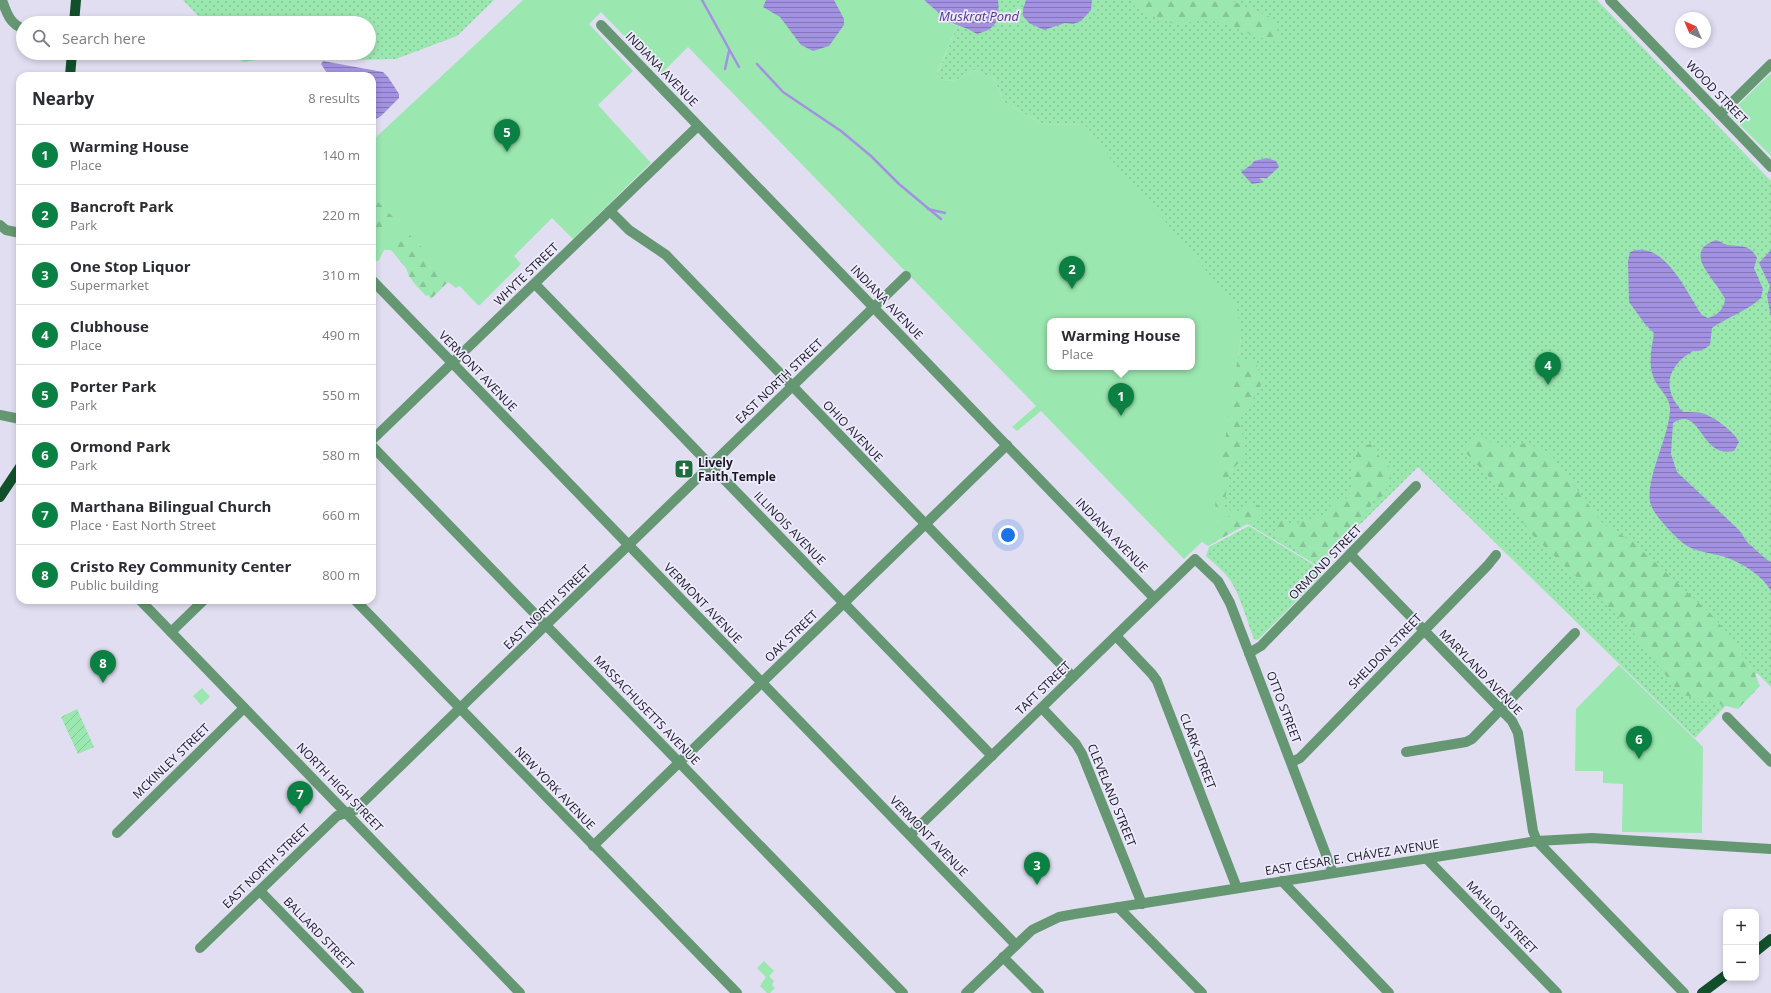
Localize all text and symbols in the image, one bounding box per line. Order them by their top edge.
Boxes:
water label: Muskrat Pond [939,7,1020,25]
north arrow [1675,12,1711,48]
search box [16,16,376,60]
icon: search [30,27,52,49]
text: Search here [62,28,146,48]
street label: INDIANA AVENUE [622,28,702,110]
street label: WOOD STREET [1682,57,1752,128]
text: Nearby [32,87,94,110]
text: 8 results [308,89,360,107]
pin: 5 [494,119,520,152]
text: Warming House [70,136,189,156]
text: 1 [41,146,49,164]
text: 140 m [322,146,360,164]
text: Place [70,156,102,174]
text: Bancroft Park [70,196,174,216]
text: 2 [41,206,49,224]
text: 220 m [322,206,360,224]
text: Park [70,216,97,234]
street label: WHYTE STREET [490,239,562,309]
text: One Stop Liquor [70,256,191,276]
pin: 2 [1059,256,1085,289]
street label: INDIANA AVENUE [847,261,927,343]
text: 3 [41,266,49,284]
text: 310 m [322,266,360,284]
text: Supermarket [70,276,149,294]
text: Clubhouse [70,316,149,336]
popup [1047,318,1195,370]
text: Warming House [1062,325,1180,345]
text: 4 [41,326,49,344]
text: 490 m [322,326,360,344]
street label: VERMONT AVENUE [435,327,521,415]
street label: EAST NORTH STREET [732,335,827,427]
text: Place [70,336,102,354]
text: Place [1062,345,1093,363]
pin: 4 [1535,352,1561,385]
text: Porter Park [70,376,156,396]
pin: 1 [1108,383,1134,416]
text: 5 [41,386,49,404]
text: 550 m [322,386,360,404]
text: Park [70,396,97,414]
street label: OHIO AVENUE [819,396,887,466]
text: Ormond Park [70,436,171,456]
text: 6 [41,446,49,464]
text: 580 m [322,446,360,464]
place label: Lively Faith Temple [698,454,776,485]
text: Park [70,456,97,474]
church icon: Lively Faith Temple [673,458,695,480]
street label: ILLINOIS AVENUE [750,487,830,569]
street label: INDIANA AVENUE [1072,494,1152,576]
text: Marthana Bilingual Church [70,496,271,516]
text: 7 [41,506,49,524]
text: 660 m [322,506,360,524]
text: Place · East North Street [70,516,216,534]
street label: ORMOND STREET [1285,520,1366,603]
your location [998,525,1018,545]
text: Cristo Rey Community Center [70,556,291,576]
street label: VERMONT AVENUE [660,559,746,647]
street label: EAST NORTH STREET [500,561,595,653]
text: 8 [41,566,49,584]
text: 800 m [322,566,360,584]
text: Public building [70,576,159,594]
street label: OAK STREET [761,606,822,666]
street label: SHELDON STREET [1344,609,1426,693]
street label: MARYLAND AVENUE [1436,625,1526,719]
pin: 8 [90,650,116,683]
street label: MASSACHUSETTS AVENUE [590,651,704,769]
street label: TAFT STREET [1012,657,1075,719]
street label: OTTO STREET [1263,669,1306,746]
street label: CLARK STREET [1176,711,1220,792]
street label: MCKINLEY STREET [129,719,214,802]
pin: 6 [1626,726,1652,759]
street label: NORTH HIGH STREET [293,739,387,836]
street label: CLEVELAND STREET [1084,741,1141,849]
street label: NEW YORK AVENUE [511,743,599,833]
pin: 7 [287,781,313,814]
street label: VERMONT AVENUE [886,792,972,880]
street label: EAST NORTH STREET [219,820,314,912]
street label: EAST CÉSAR E. CHÁVEZ AVENUE [1264,835,1440,879]
pin: 3 [1024,852,1050,885]
street label: MAHLON STREET [1463,877,1542,958]
street label: BALLARD STREET [280,893,358,973]
map controls [1723,909,1759,981]
button: + [1723,909,1759,945]
button: − [1723,945,1759,981]

